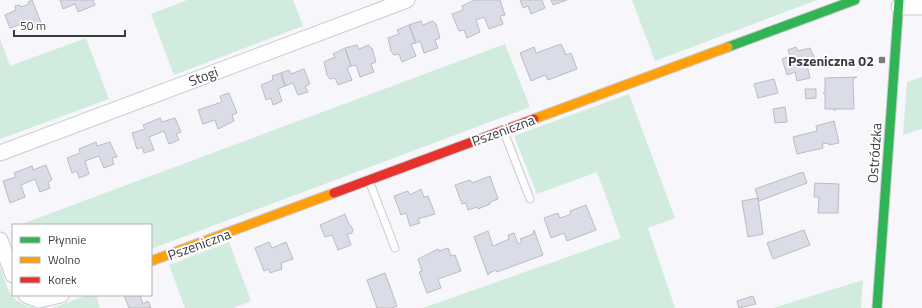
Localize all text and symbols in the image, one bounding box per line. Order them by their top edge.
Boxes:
scale bar [14,12,125,38]
text: 50 m [20,16,46,35]
place label: Pszeniczna 02 [788,50,874,71]
marker: Pszeniczna 02 [877,55,887,65]
street label: Stogi [185,61,221,91]
street label: Pszeniczna [468,109,538,151]
street label: Ostródzka [861,122,887,184]
street label: Pszeniczna [164,223,234,265]
legend [12,224,152,296]
text: Płynnie [48,230,86,249]
text: Wolno [48,250,80,269]
text: Korek [48,270,77,289]

